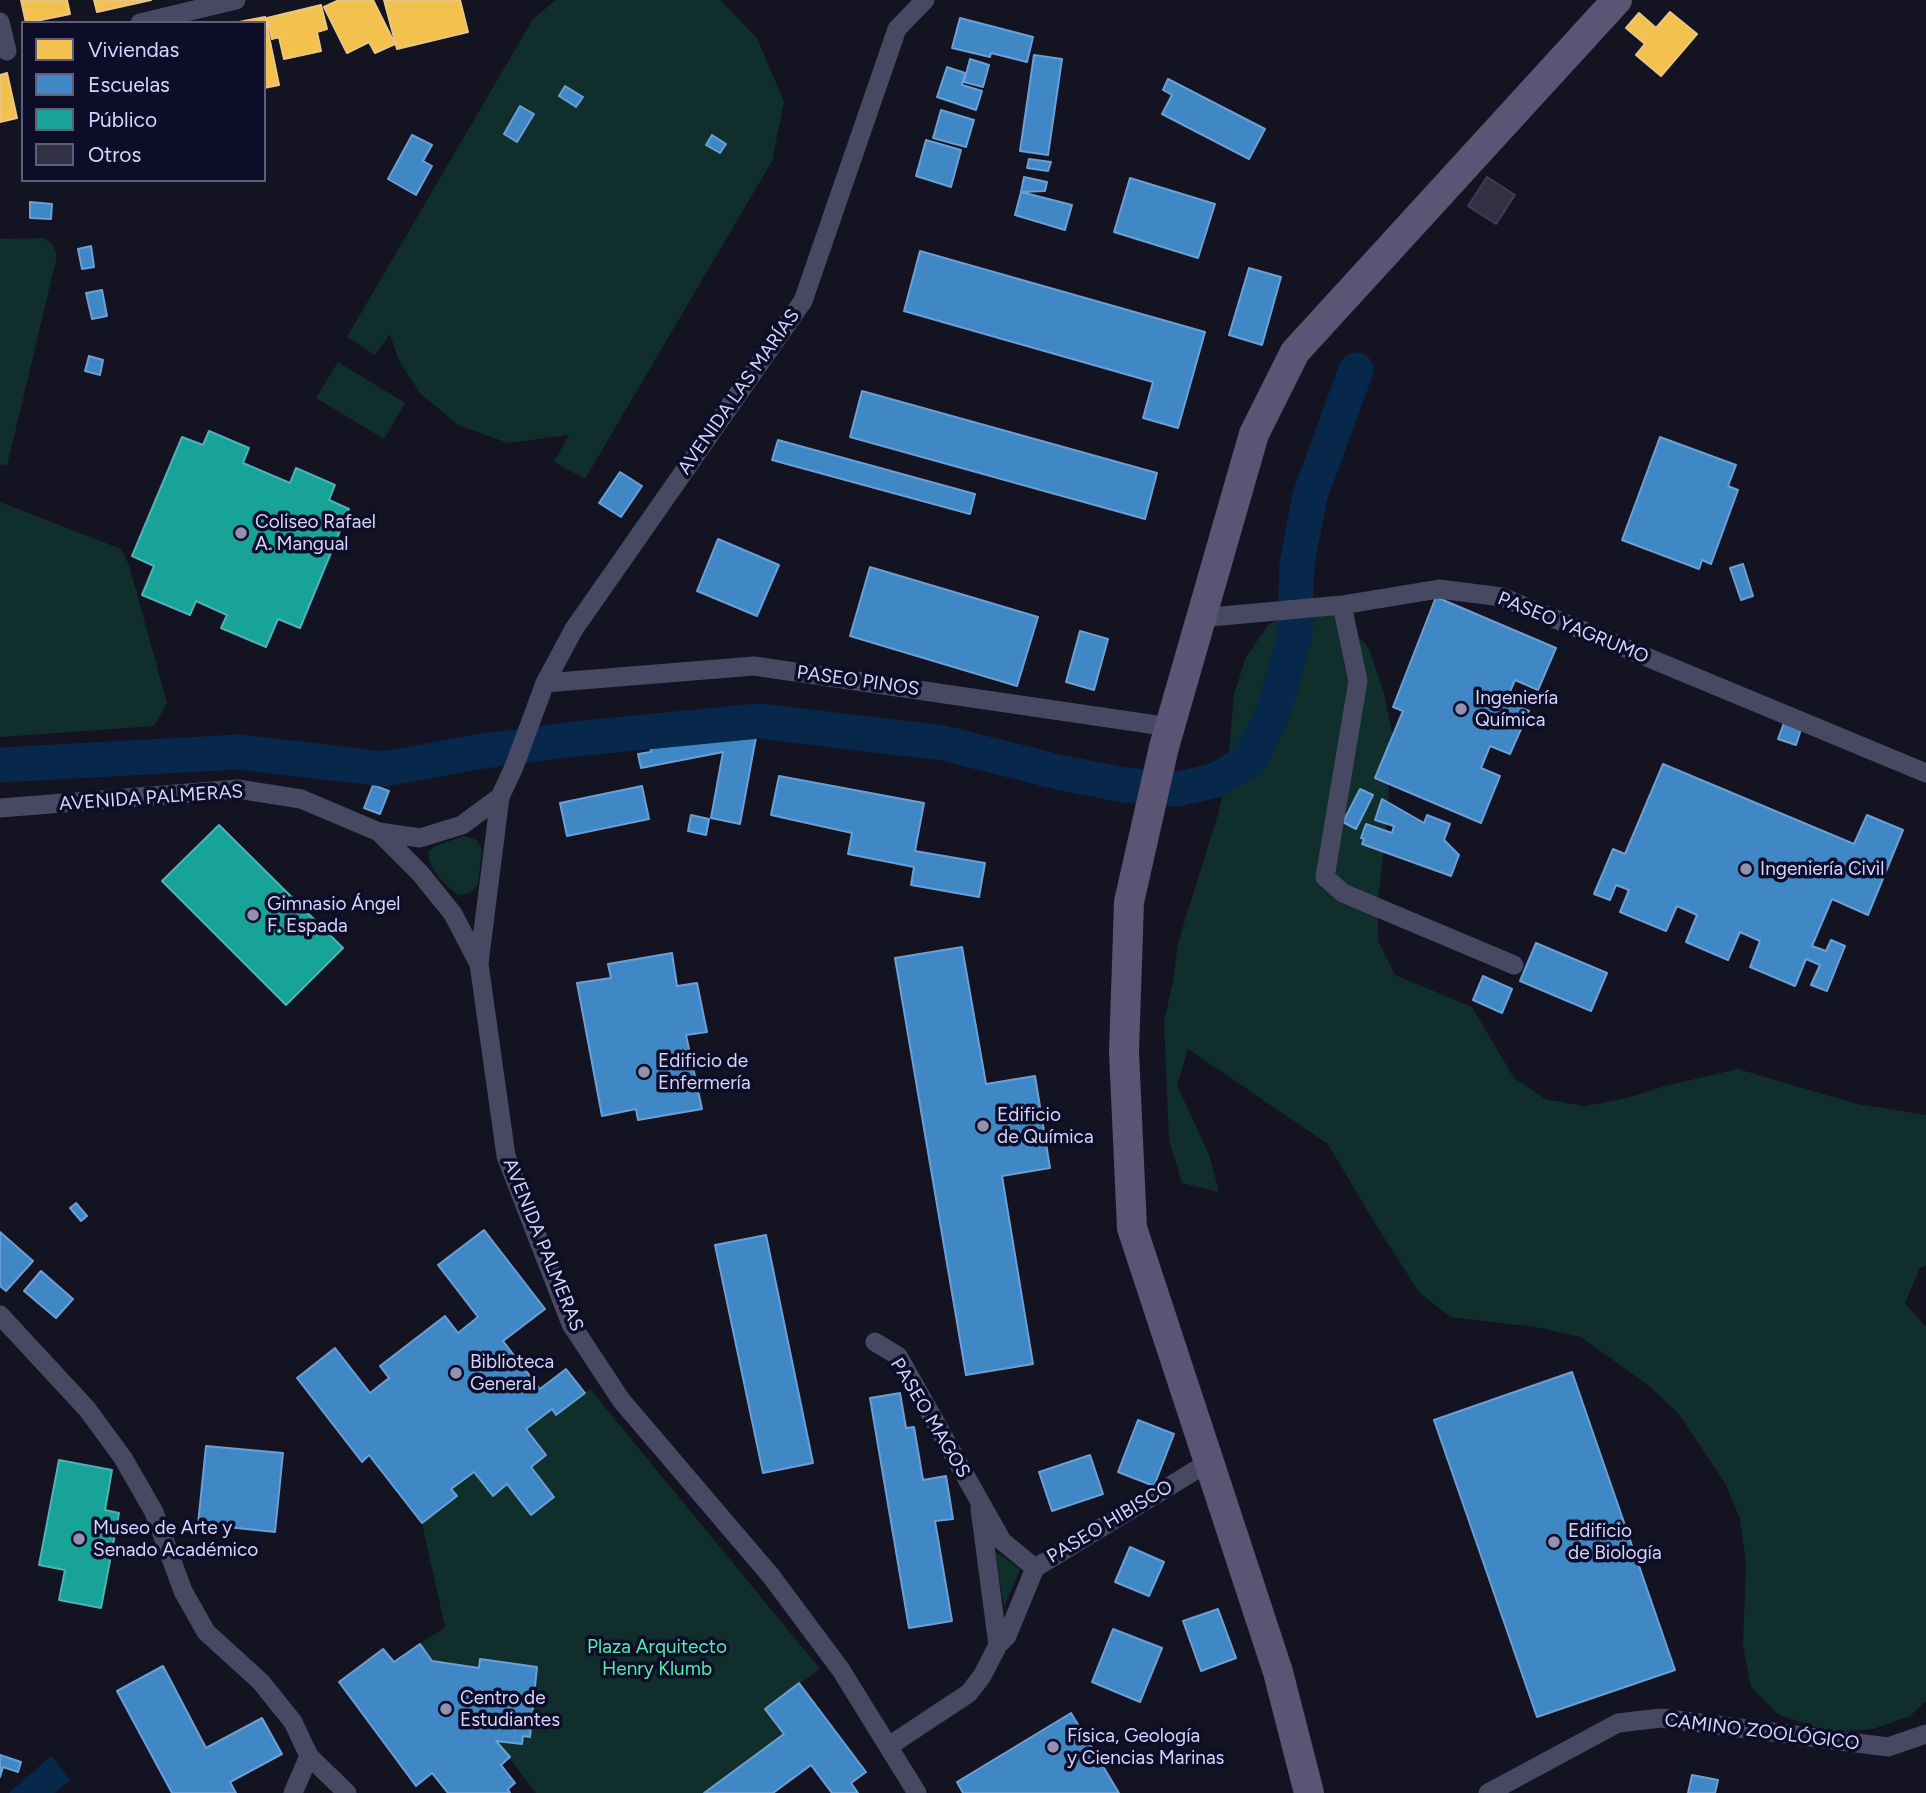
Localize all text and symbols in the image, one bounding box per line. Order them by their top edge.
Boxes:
legend [21,21,266,182]
text: Viviendas [88,37,179,62]
text: Escuelas [88,72,170,97]
text: Público [88,107,157,132]
text: Otros [88,142,141,167]
street label: AVENIDA LAS MARÍAS [673,305,805,479]
place label: Coliseo Rafael A. Mangual [255,511,376,555]
marker: Coliseo Rafael A. Mangual [233,525,249,541]
street label: PASEO YAGRUMO [1494,587,1652,669]
street label: PASEO PINOS [795,661,921,701]
place label: Ingeniería Química [1475,687,1558,731]
marker: Ingeniería Química [1453,701,1469,717]
street label: AVENIDA PALMERAS [58,780,244,816]
place label: Ingeniería Civil [1760,858,1884,880]
marker: Ingeniería Civil [1738,861,1754,877]
place label: Gimnasio Ángel F. Espada [267,893,400,937]
marker: Gimnasio Ángel F. Espada [245,907,261,923]
place label: Edificio de Enfermería [658,1050,751,1094]
marker: Edificio de Enfermería [636,1064,652,1080]
place label: Edificio de Química [997,1104,1094,1148]
marker: Edificio de Química [975,1118,991,1134]
street label: AVENIDA PALMERAS [498,1155,588,1335]
place label: Biblioteca General [470,1351,554,1395]
street label: PASEO MAGOS [885,1354,975,1482]
marker: Biblioteca General [448,1365,464,1381]
street label: PASEO HIBISCO [1043,1476,1177,1568]
place label: Museo de Arte y Senado Académico [93,1517,258,1561]
place label: Edificio de Biología [1568,1520,1662,1564]
marker: Museo de Arte y Senado Académico [71,1531,87,1547]
marker: Edificio de Biología [1546,1534,1562,1550]
park label: Plaza Arquitecto Henry Klumb [587,1636,727,1680]
place label: Centro de Estudiantes [460,1687,560,1731]
marker: Centro de Estudiantes [438,1701,454,1717]
street label: CAMINO ZOOLÓGICO [1663,1709,1861,1755]
place label: Física, Geología y Ciencias Marinas [1067,1725,1224,1769]
marker: Física, Geología y Ciencias Marinas [1045,1739,1061,1755]

